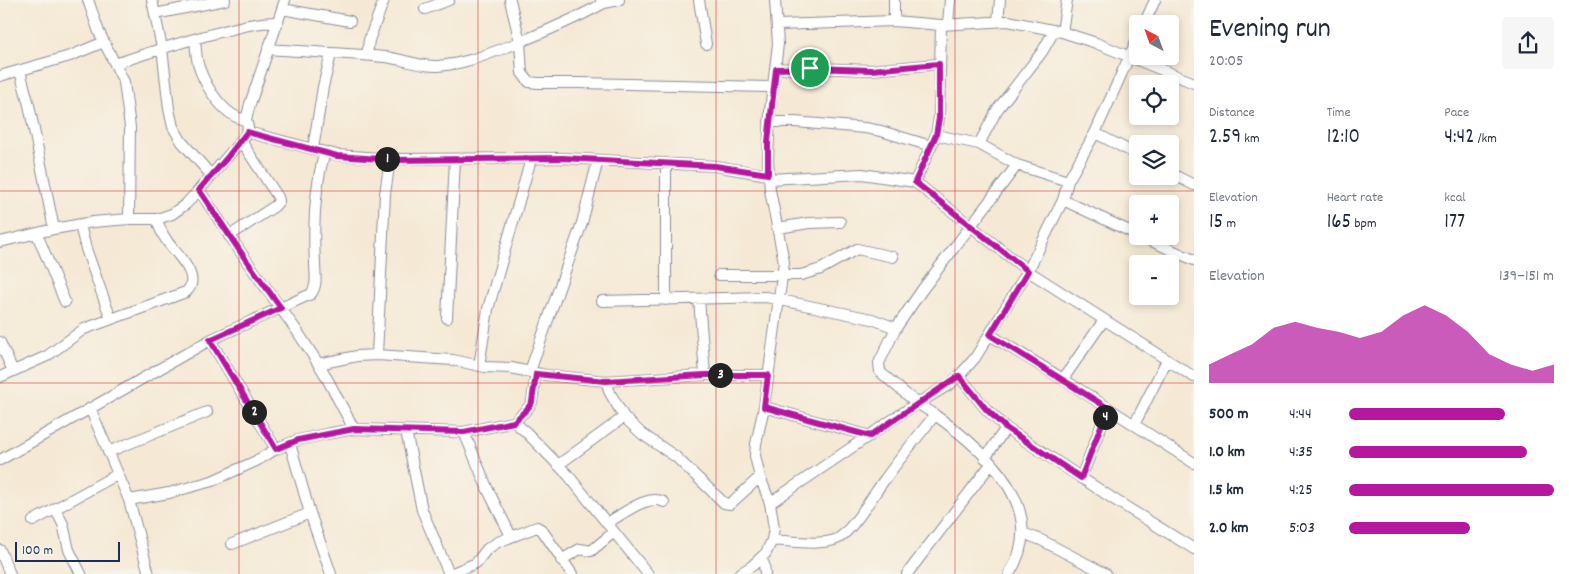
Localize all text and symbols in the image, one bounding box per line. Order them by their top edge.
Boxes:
text: Evening run [1209,11,1331,51]
north arrow [1129,15,1179,65]
map controls [1129,15,1179,305]
button: share [1502,17,1554,69]
pin [789,47,831,89]
text: 20:05 [1209,50,1244,73]
icon: arrive [796,54,824,82]
button: locate [1129,75,1179,125]
text: Distance [1209,103,1255,123]
text: Time [1327,103,1351,123]
text: Pace [1444,103,1469,123]
text: 2.59 [1209,123,1241,153]
text: 12:10 [1327,123,1360,153]
text: 4:42 [1444,123,1474,153]
text: km [1241,129,1260,149]
text: /km [1474,129,1497,149]
button: layers [1129,135,1179,185]
pin: 1 [374,146,400,172]
text: 1 [386,149,389,169]
text: Elevation [1209,188,1258,208]
text: Heart rate [1327,188,1383,208]
text: kcal [1444,188,1466,208]
button: + [1129,195,1179,245]
text: 15 [1209,208,1223,238]
text: 165 [1327,208,1351,238]
text: 177 [1444,208,1465,238]
text: m [1223,214,1236,234]
text: bpm [1351,214,1377,234]
button: − [1129,255,1179,305]
text: Elevation [1209,265,1265,288]
text: 139–151 m [1499,265,1554,288]
pin: 3 [708,362,732,388]
text: 3 [717,365,724,385]
pin: 2 [242,400,266,424]
text: 2 [251,402,258,422]
text: 500 m [1209,403,1249,426]
text: 4:44 [1289,403,1312,426]
pin: 4 [1092,404,1118,430]
text: 4 [1103,407,1108,427]
text: 1.0 km [1209,441,1245,464]
text: 4:35 [1289,441,1313,464]
text: 1.5 km [1209,479,1244,502]
text: 4:25 [1289,479,1313,502]
text: 2.0 km [1209,517,1249,540]
text: 5:03 [1289,517,1315,540]
scale bar [15,539,120,562]
text: 100 m [22,541,53,561]

